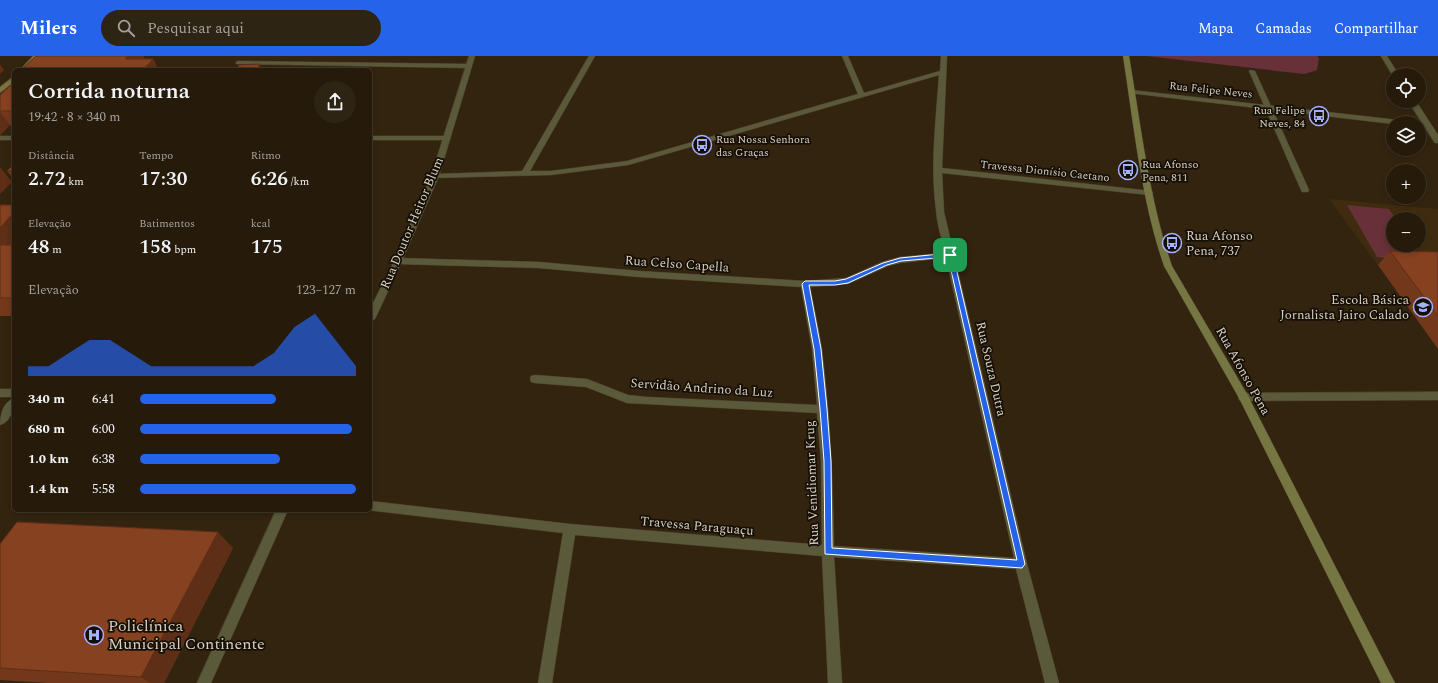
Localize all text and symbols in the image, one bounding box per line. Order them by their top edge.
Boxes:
search box [101,10,381,46]
text: Milers [20,14,77,43]
icon: search [115,17,137,39]
text: Pesquisar aqui [147,17,244,40]
text: Mapa [1198,18,1233,39]
text: Camadas [1255,18,1312,39]
text: Compartilhar [1334,18,1418,39]
map controls [1386,68,1426,252]
button: locate [1386,68,1426,108]
text: Corrida noturna [28,75,190,108]
street label: Rua Felipe Neves [1168,77,1254,103]
button: share [314,81,356,123]
place label: Rua Felipe Neves, 84 [1253,102,1305,132]
bus stop icon: Rua Felipe Neves, 84 [1308,105,1330,127]
text: 19:42 · 8 × 340 m [28,107,120,127]
button: layers [1386,116,1426,156]
place label: Rua Nossa Senhora das Graças [716,131,810,161]
bus stop icon: Rua Nossa Senhora das Graças [691,134,713,156]
text: Distância [28,147,74,164]
text: Tempo [139,147,173,164]
text: Ritmo [251,147,281,164]
street label: Rua Doutor Heitor Blum [375,154,449,292]
street label: Travessa Dionísio Caetano [979,156,1111,186]
place label: Rua Afonso Pena, 811 [1142,156,1198,186]
bus stop icon: Rua Afonso Pena, 811 [1117,159,1139,181]
text: 2.72 [28,164,65,194]
text: 17:30 [139,164,187,194]
text: 6:26 [251,164,288,194]
button: + [1386,164,1426,204]
text: km [65,173,84,190]
text: /km [288,173,309,190]
button: − [1386,212,1426,252]
text: Elevação [28,215,71,232]
text: Batimentos [139,215,195,232]
text: kcal [251,215,270,232]
place label: Rua Afonso Pena, 737 [1186,226,1253,261]
text: 48 [28,232,49,262]
text: 158 [139,232,172,262]
text: 175 [251,232,283,262]
bus stop icon: Rua Afonso Pena, 737 [1161,232,1183,254]
pin [933,238,967,272]
text: m [49,241,62,258]
text: bpm [172,241,196,258]
icon: arrive [939,244,961,266]
street label: Rua Celso Capella [624,250,730,278]
text: Elevação [28,280,79,300]
text: 123–127 m [296,280,356,300]
place label: Escola Básica Jornalista Jairo Calado [1280,290,1410,325]
school or university icon: Escola Básica Jornalista Jairo Calado [1412,296,1434,318]
street label: Rua Souza Dutra [970,320,1012,419]
street label: Rua Afonso Pena [1210,323,1276,419]
street label: Servidão Andrino da Luz [630,373,774,403]
text: 340 m [28,389,65,409]
text: 6:41 [92,389,115,409]
text: 680 m [28,419,65,439]
text: 6:00 [92,419,115,439]
street label: Rua Venidiomar Krug [800,420,824,546]
text: 1.0 km [28,449,69,469]
text: 6:38 [92,449,115,469]
text: 1.4 km [28,479,69,499]
text: 5:58 [92,479,115,499]
street label: Travessa Paraguaçu [640,511,754,541]
place label: Policlínica Municipal Continente [108,614,265,656]
hospital icon: Policlínica Municipal Continente [83,624,105,646]

